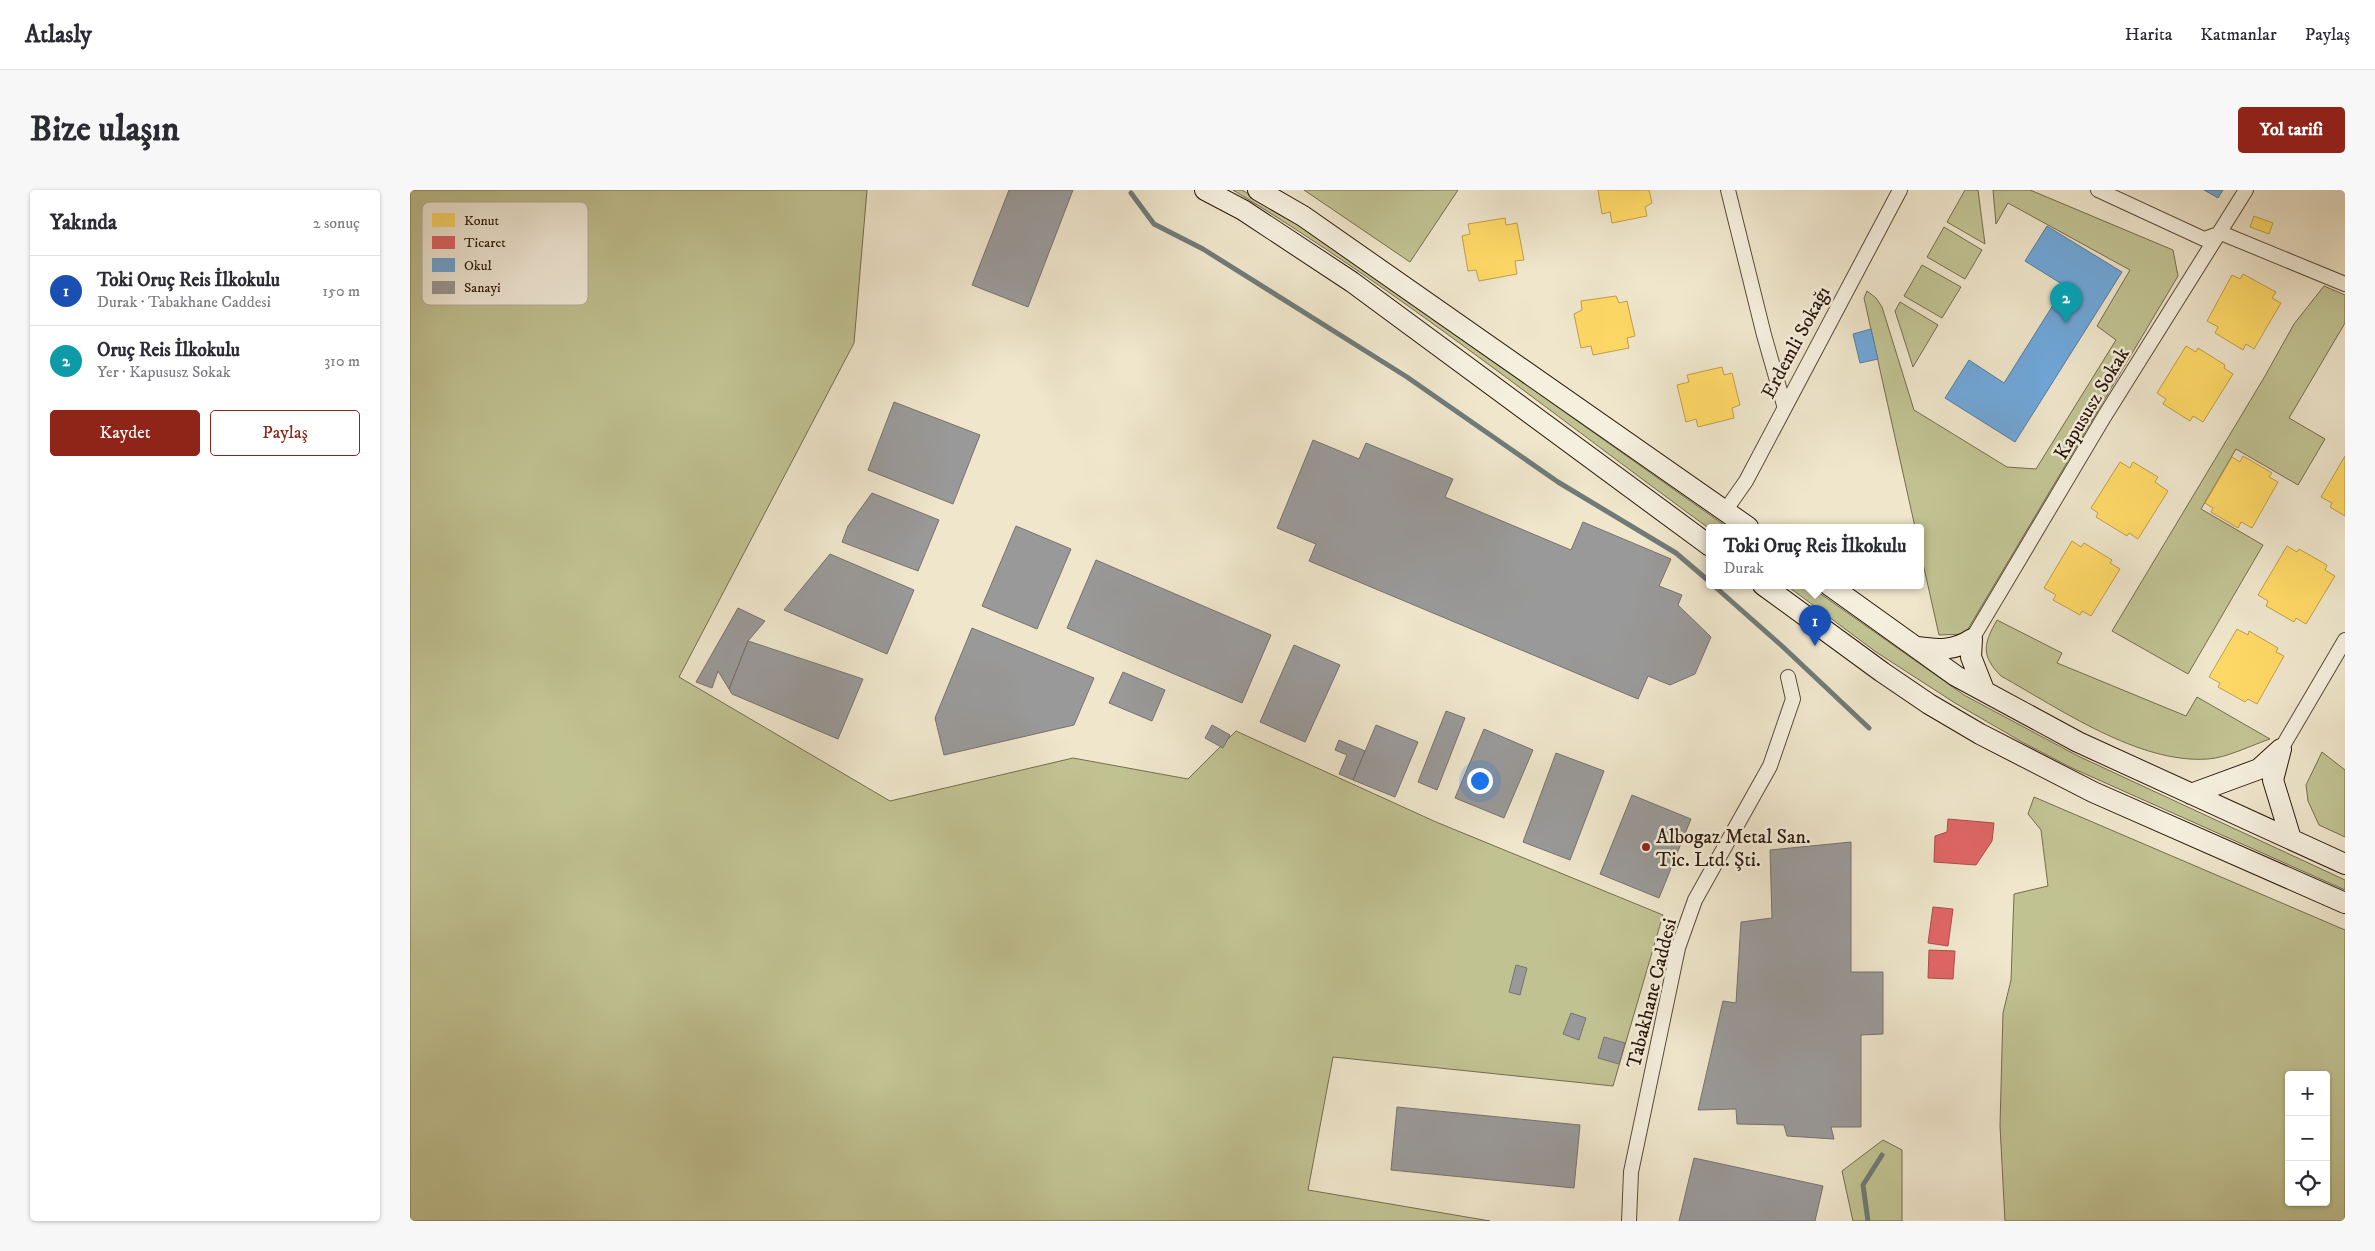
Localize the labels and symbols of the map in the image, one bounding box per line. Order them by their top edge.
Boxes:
legend [422,202,588,305]
text: Konut [464,212,500,230]
text: Ticaret [464,234,506,252]
text: Okul [464,257,492,275]
text: Sanayi [464,279,501,297]
street label: Erdemli Sokağı [1756,282,1836,403]
pin: 2 [2050,282,2082,323]
street label: Kapususz Sokak [2049,343,2136,465]
pin: 1 [1799,605,1831,646]
your location [1467,768,1493,794]
place label: Albogaz Metal San. Tic. Ltd. Şti. [1656,825,1811,873]
marker: Albogaz Metal San. Tic. Ltd. Şti. [1640,841,1652,853]
street label: Tabakhane Caddesi [1622,916,1683,1071]

